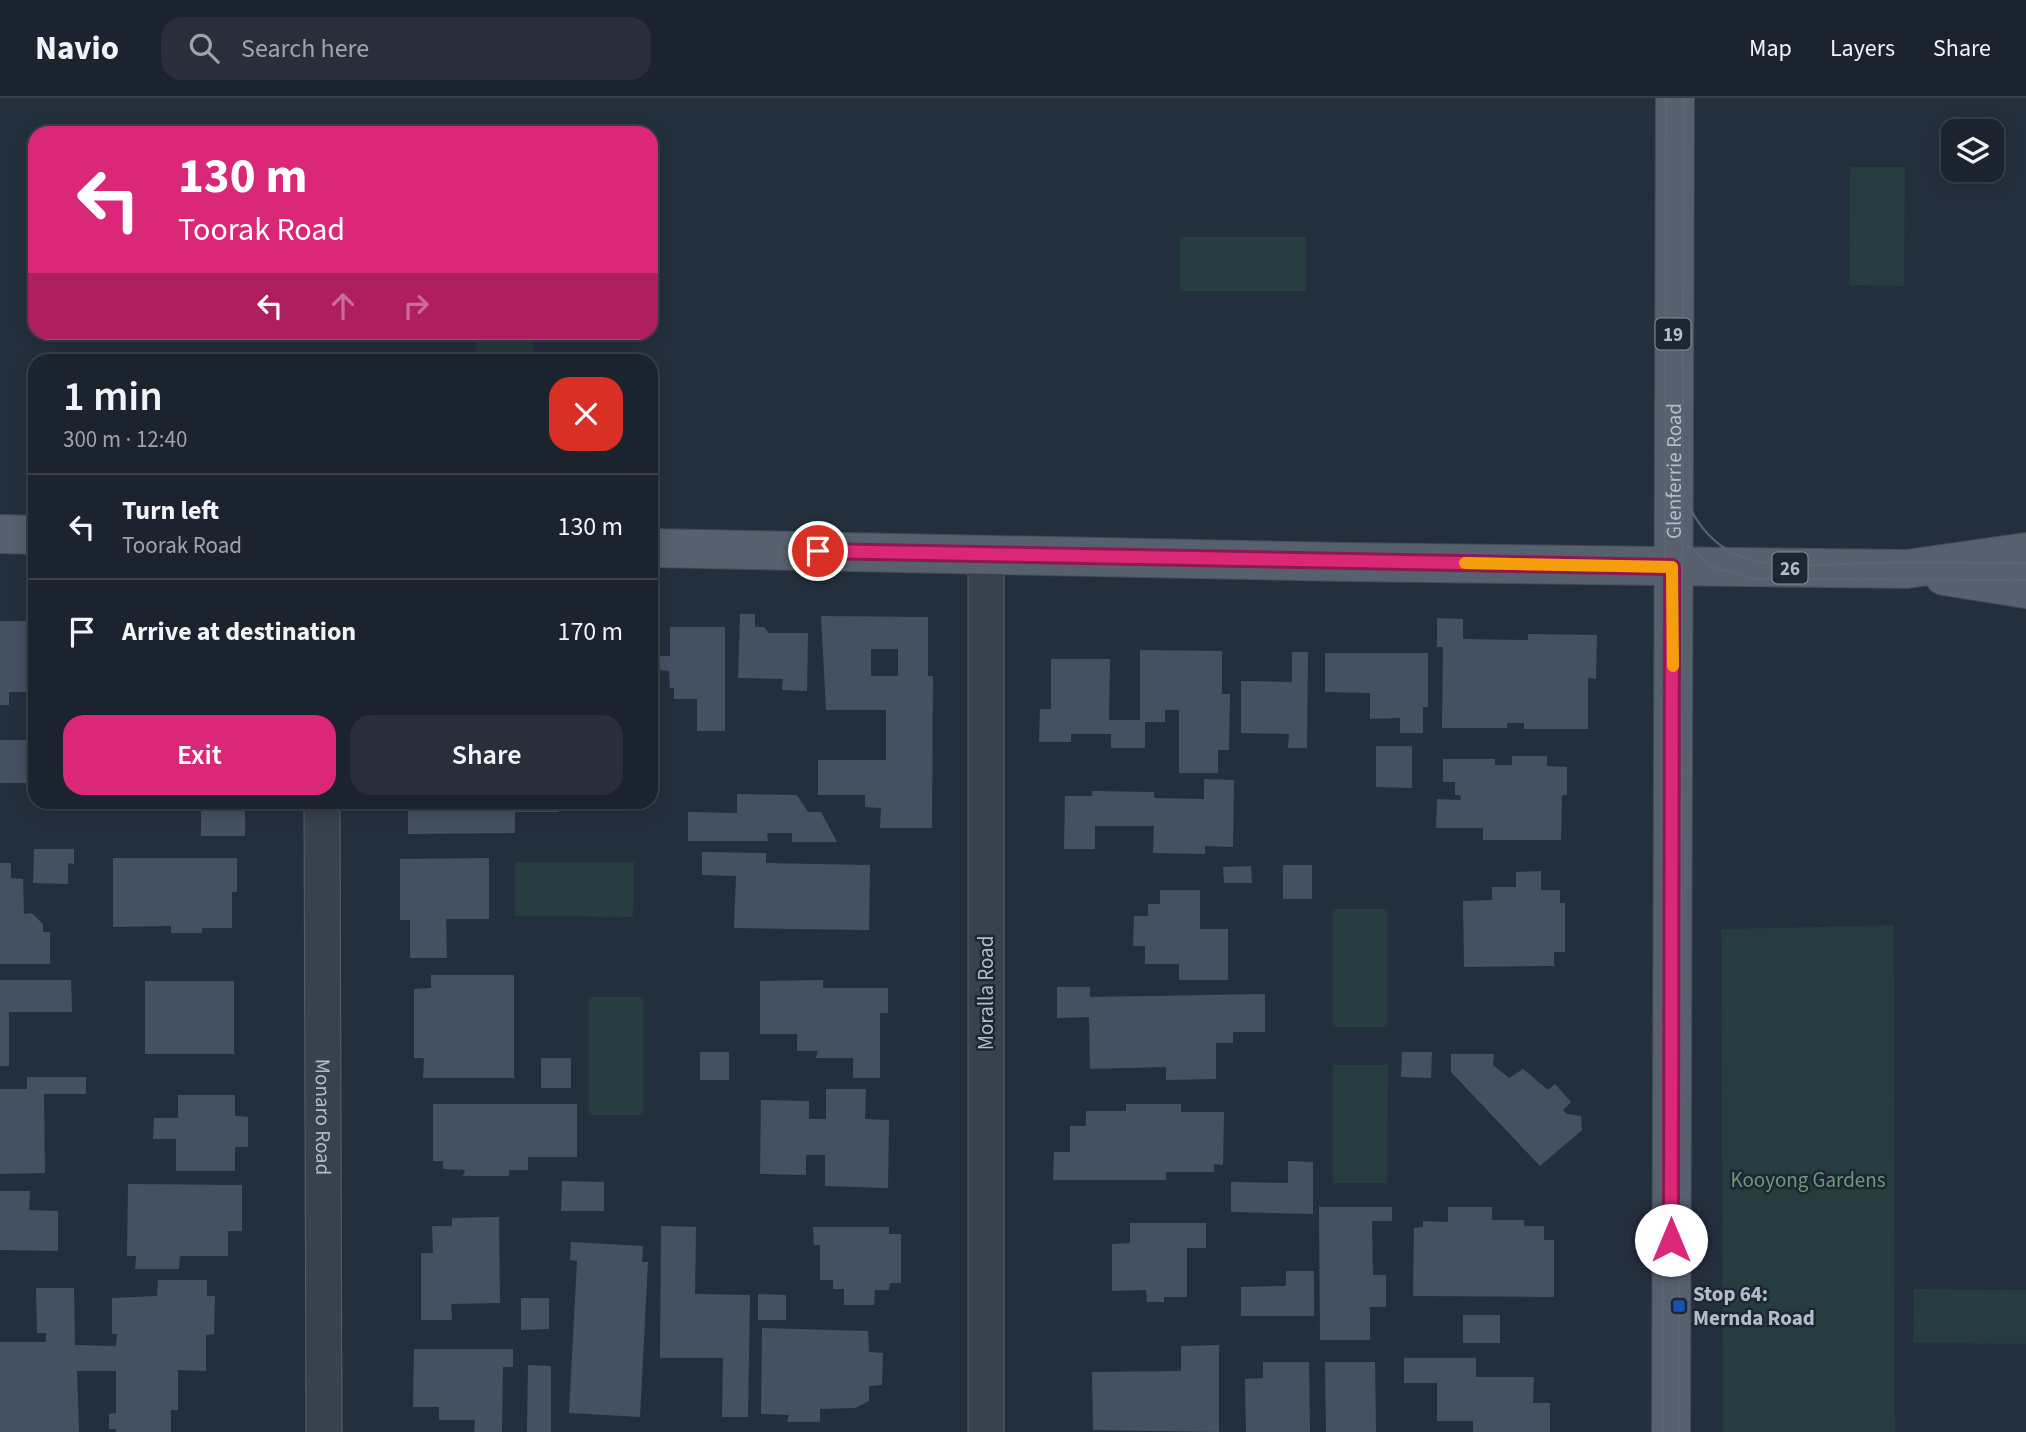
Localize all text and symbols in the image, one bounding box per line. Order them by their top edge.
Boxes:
search box [161,17,651,80]
text: Navio [35,25,119,72]
icon: search [185,29,223,67]
text: Search here [241,30,369,67]
text: Map [1749,31,1792,66]
text: Layers [1830,31,1895,66]
text: Share [1933,31,1991,66]
map controls [1941,119,2004,182]
button: layers [1941,119,2004,182]
text: 130 m [178,142,307,212]
icon: left [63,154,154,245]
text: Toorak Road [178,207,345,253]
icon: left [251,287,289,325]
icon: ahead [324,287,362,325]
icon: right [397,287,435,325]
road number: 19 [1656,318,1690,350]
text: 1 min [63,367,163,427]
button: close [549,377,623,451]
street label: Glenferrie Road [1659,403,1689,539]
text: 300 m · 12:40 [63,423,187,456]
text: Turn left [122,492,219,529]
icon: left [63,508,101,546]
text: 130 m [557,508,623,545]
pin [788,521,848,581]
text: Toorak Road [122,529,242,562]
icon: arrive [799,532,837,570]
road number: 26 [1772,552,1808,583]
icon: arrive [63,613,101,651]
text: Arrive at destination [122,613,356,650]
text: 170 m [557,613,623,650]
button: Exit [63,715,336,795]
button: Share [350,715,623,795]
street label: Moralla Road [971,936,1001,1050]
street label: Monaro Road [308,1059,338,1175]
park label: Kooyong Gardens [1730,1165,1886,1195]
position arrow [1634,1203,1708,1277]
place label: Stop 64: Mernda Road [1693,1279,1815,1333]
marker: Stop 64: Mernda Road [1671,1298,1687,1314]

